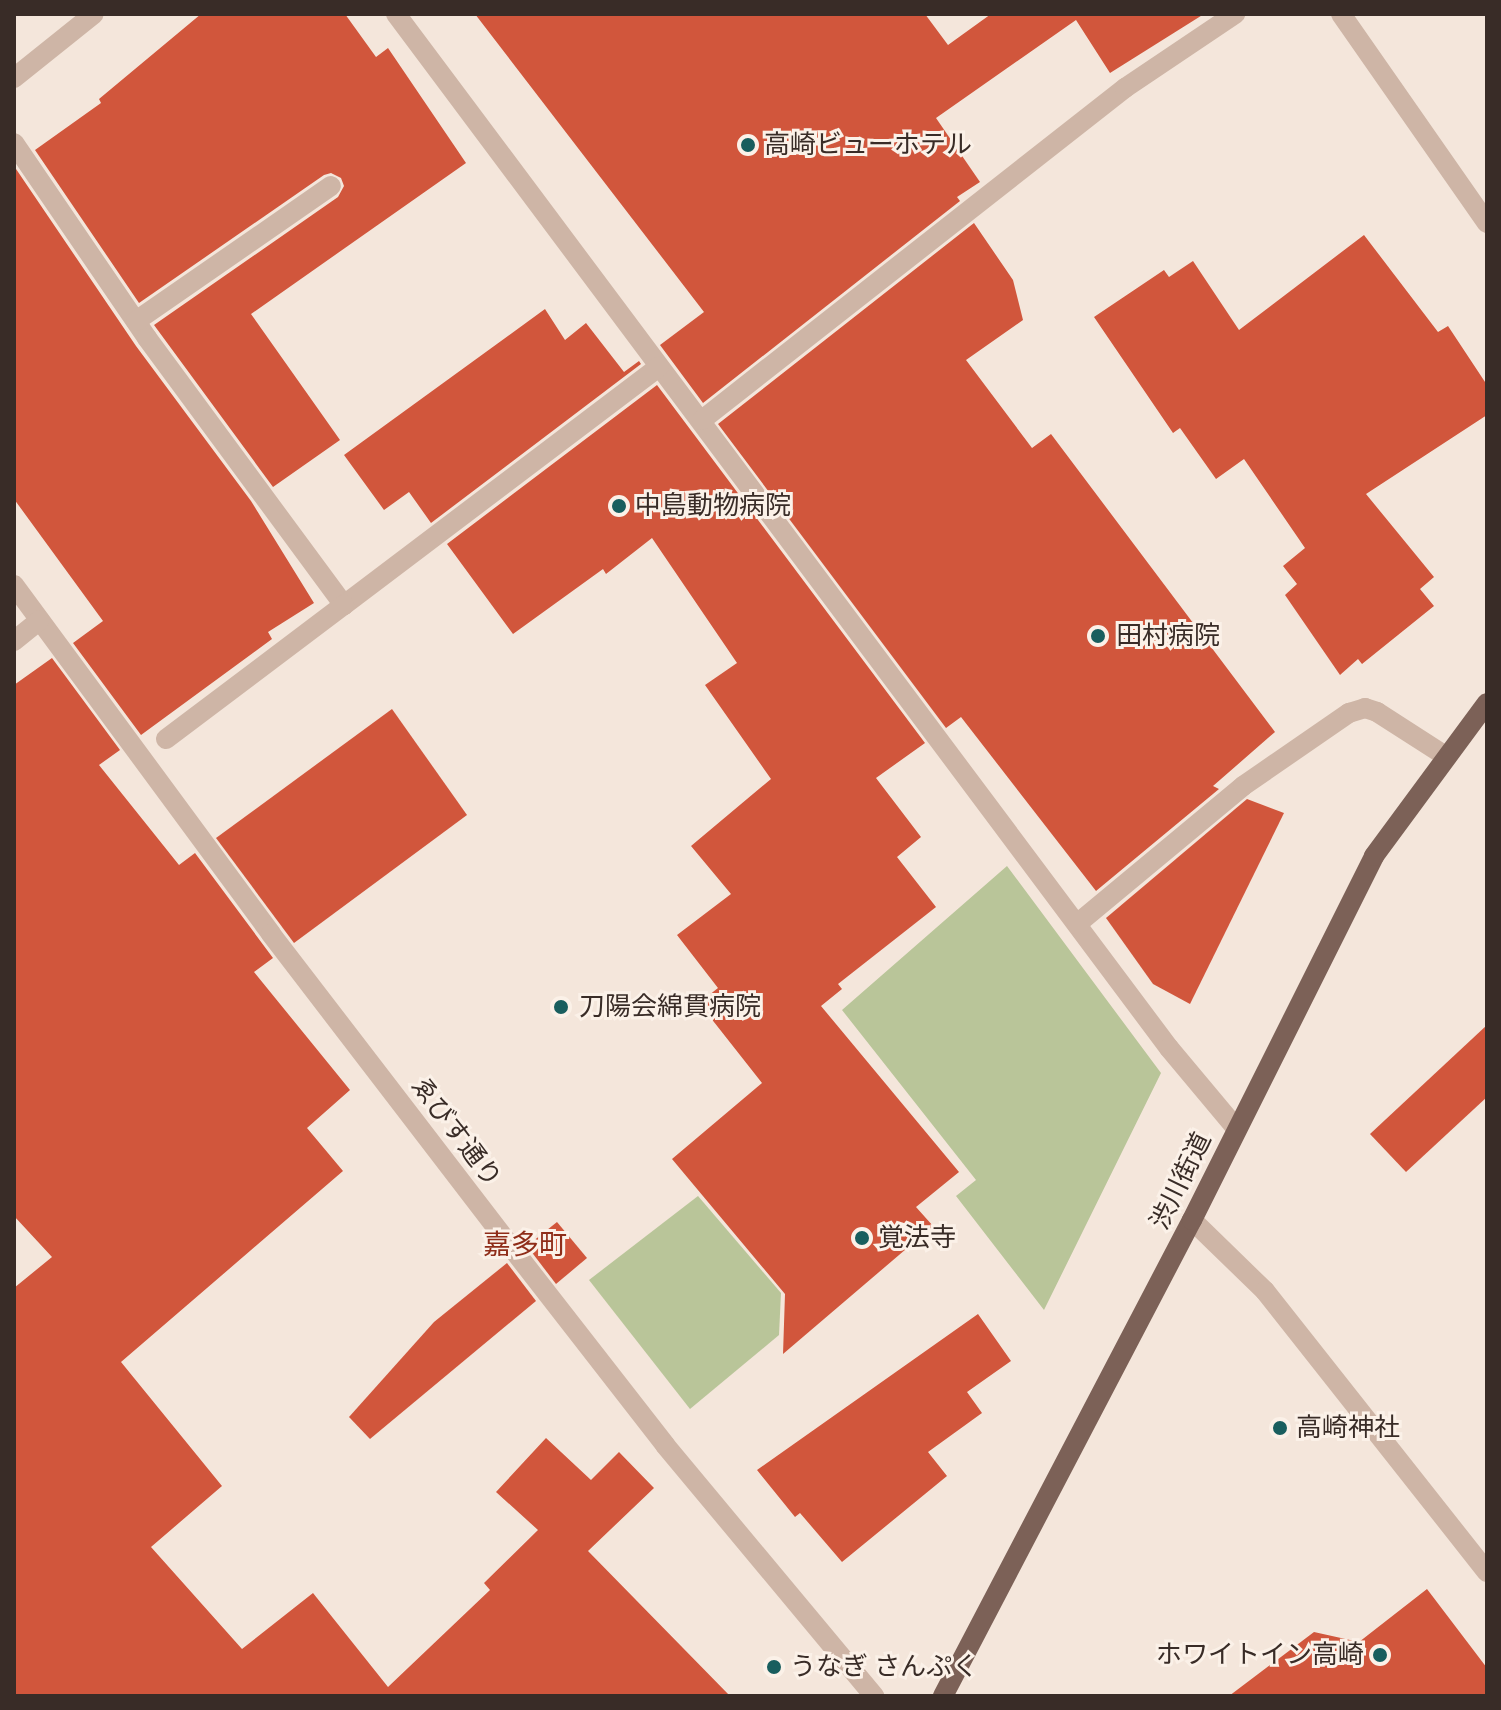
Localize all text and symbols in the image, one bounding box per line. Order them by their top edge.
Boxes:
place label: 高崎ビューホテル [764,129,972,161]
marker: 高崎ビューホテル [739,136,757,154]
place label: 中島動物病院 [635,490,791,522]
marker: 中島動物病院 [610,497,628,515]
place label: 田村病院 [1116,620,1220,652]
marker: 田村病院 [1087,625,1109,647]
place label: 刀陽会綿貫病院 [579,991,761,1023]
marker: 刀陽会綿貫病院 [550,996,572,1018]
street label: ゑびす通り [404,1071,508,1193]
street label: 渋川街道 [1144,1127,1218,1235]
place label: 覚法寺 [878,1222,956,1254]
district label: 嘉多町 [483,1228,567,1262]
marker: 覚法寺 [853,1229,871,1247]
place label: 高崎神社 [1296,1412,1400,1444]
marker: 高崎神社 [1271,1419,1289,1437]
place label: ホワイトイン高崎 [1156,1639,1364,1671]
marker: ホワイトイン高崎 [1371,1646,1389,1664]
place label: うなぎ さんぷく [790,1651,978,1683]
marker: うなぎ さんぷく [765,1658,783,1676]

